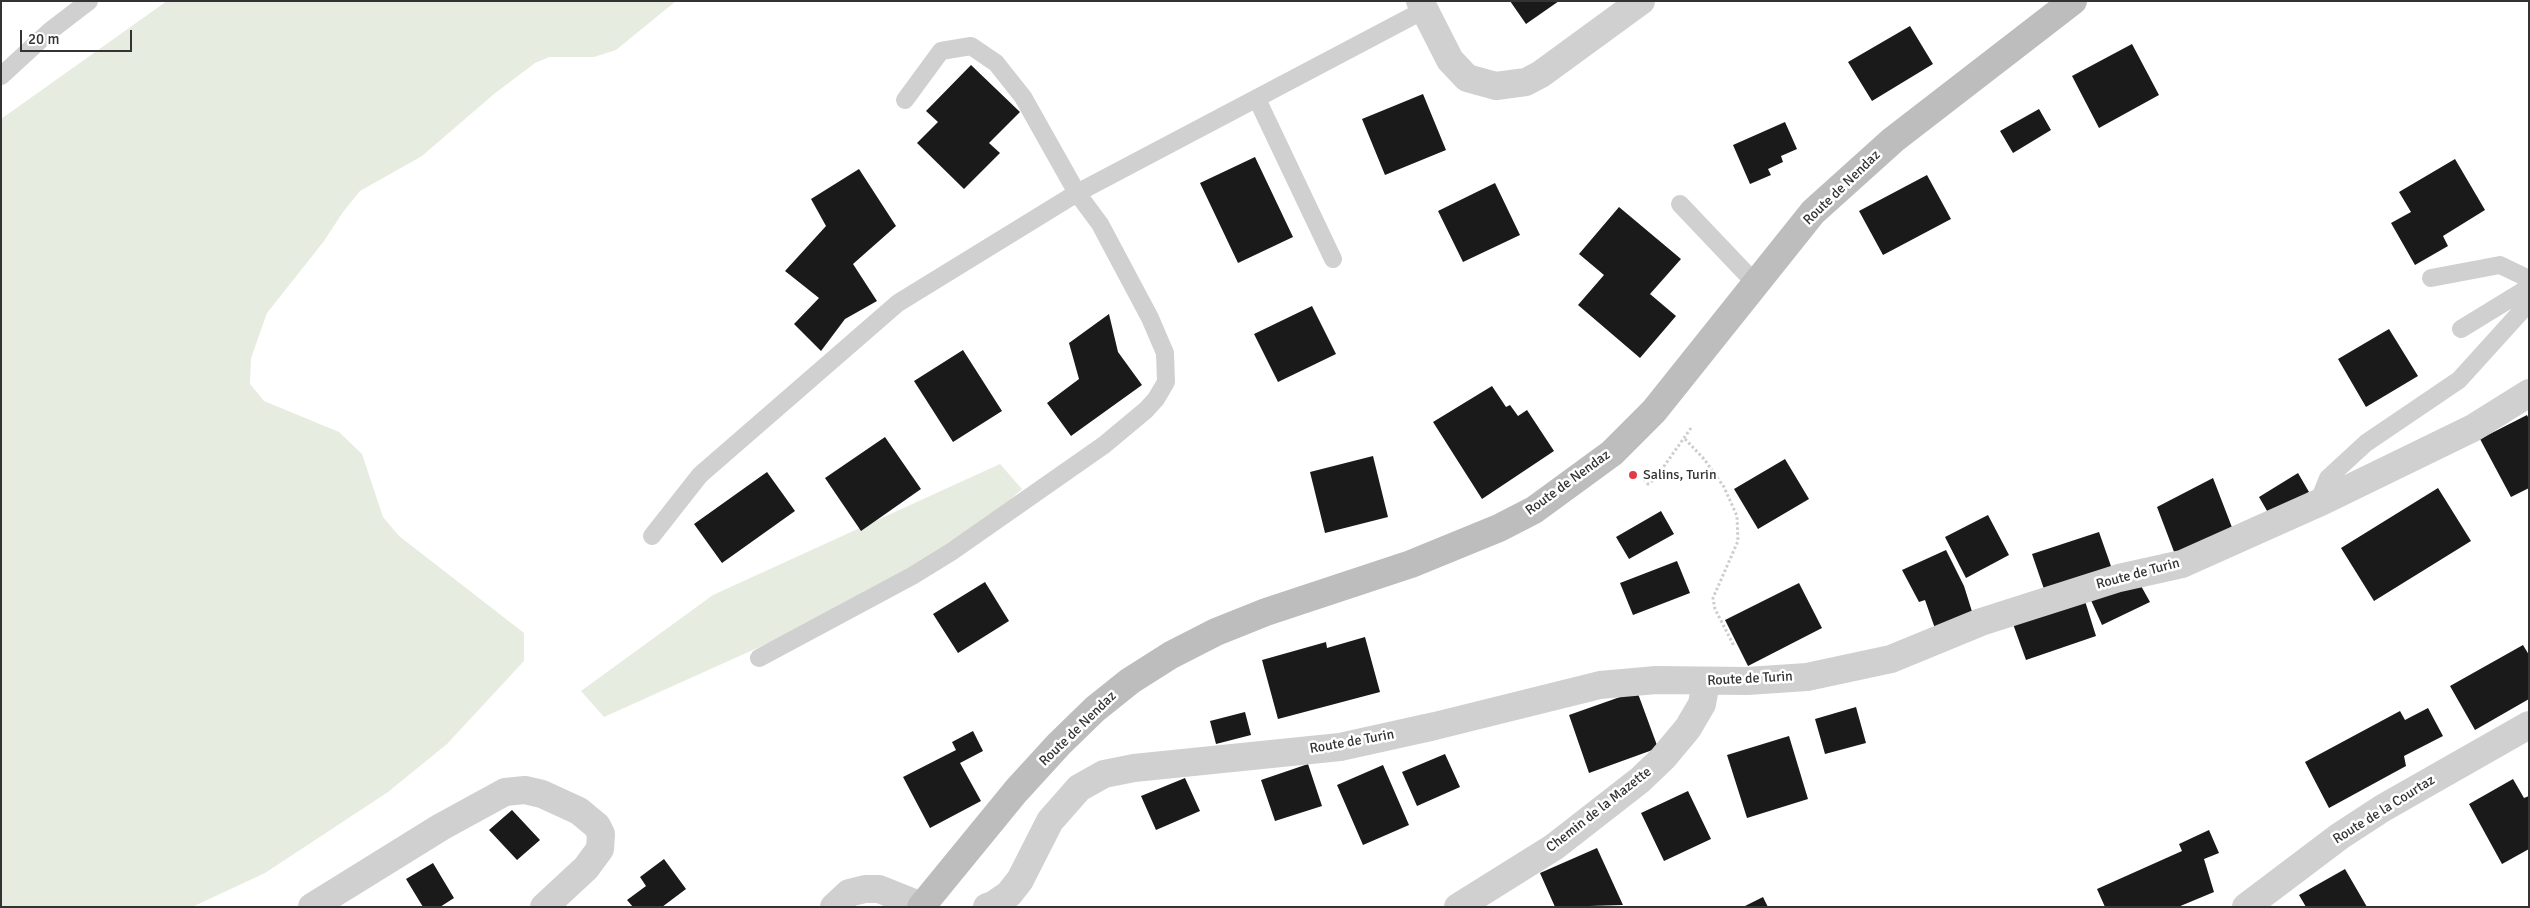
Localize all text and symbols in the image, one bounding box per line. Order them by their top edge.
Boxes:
scale bar [22,20,135,52]
text: 20 m [28,30,59,48]
street label: Route de Nendaz [1800,147,1884,229]
street label: Route de Nendaz [1522,447,1614,519]
place label: Salins, Turin [1643,467,1717,483]
marker: Salins, Turin [1627,469,1639,481]
street label: Route de Turin [2094,555,2182,593]
street label: Route de Turin [1707,668,1793,690]
street label: Route de Nendaz [1036,688,1120,770]
street label: Route de Turin [1308,726,1396,758]
street label: Chemin de la Mazette [1543,764,1655,856]
street label: Route de la Courtaz [2330,772,2438,848]

